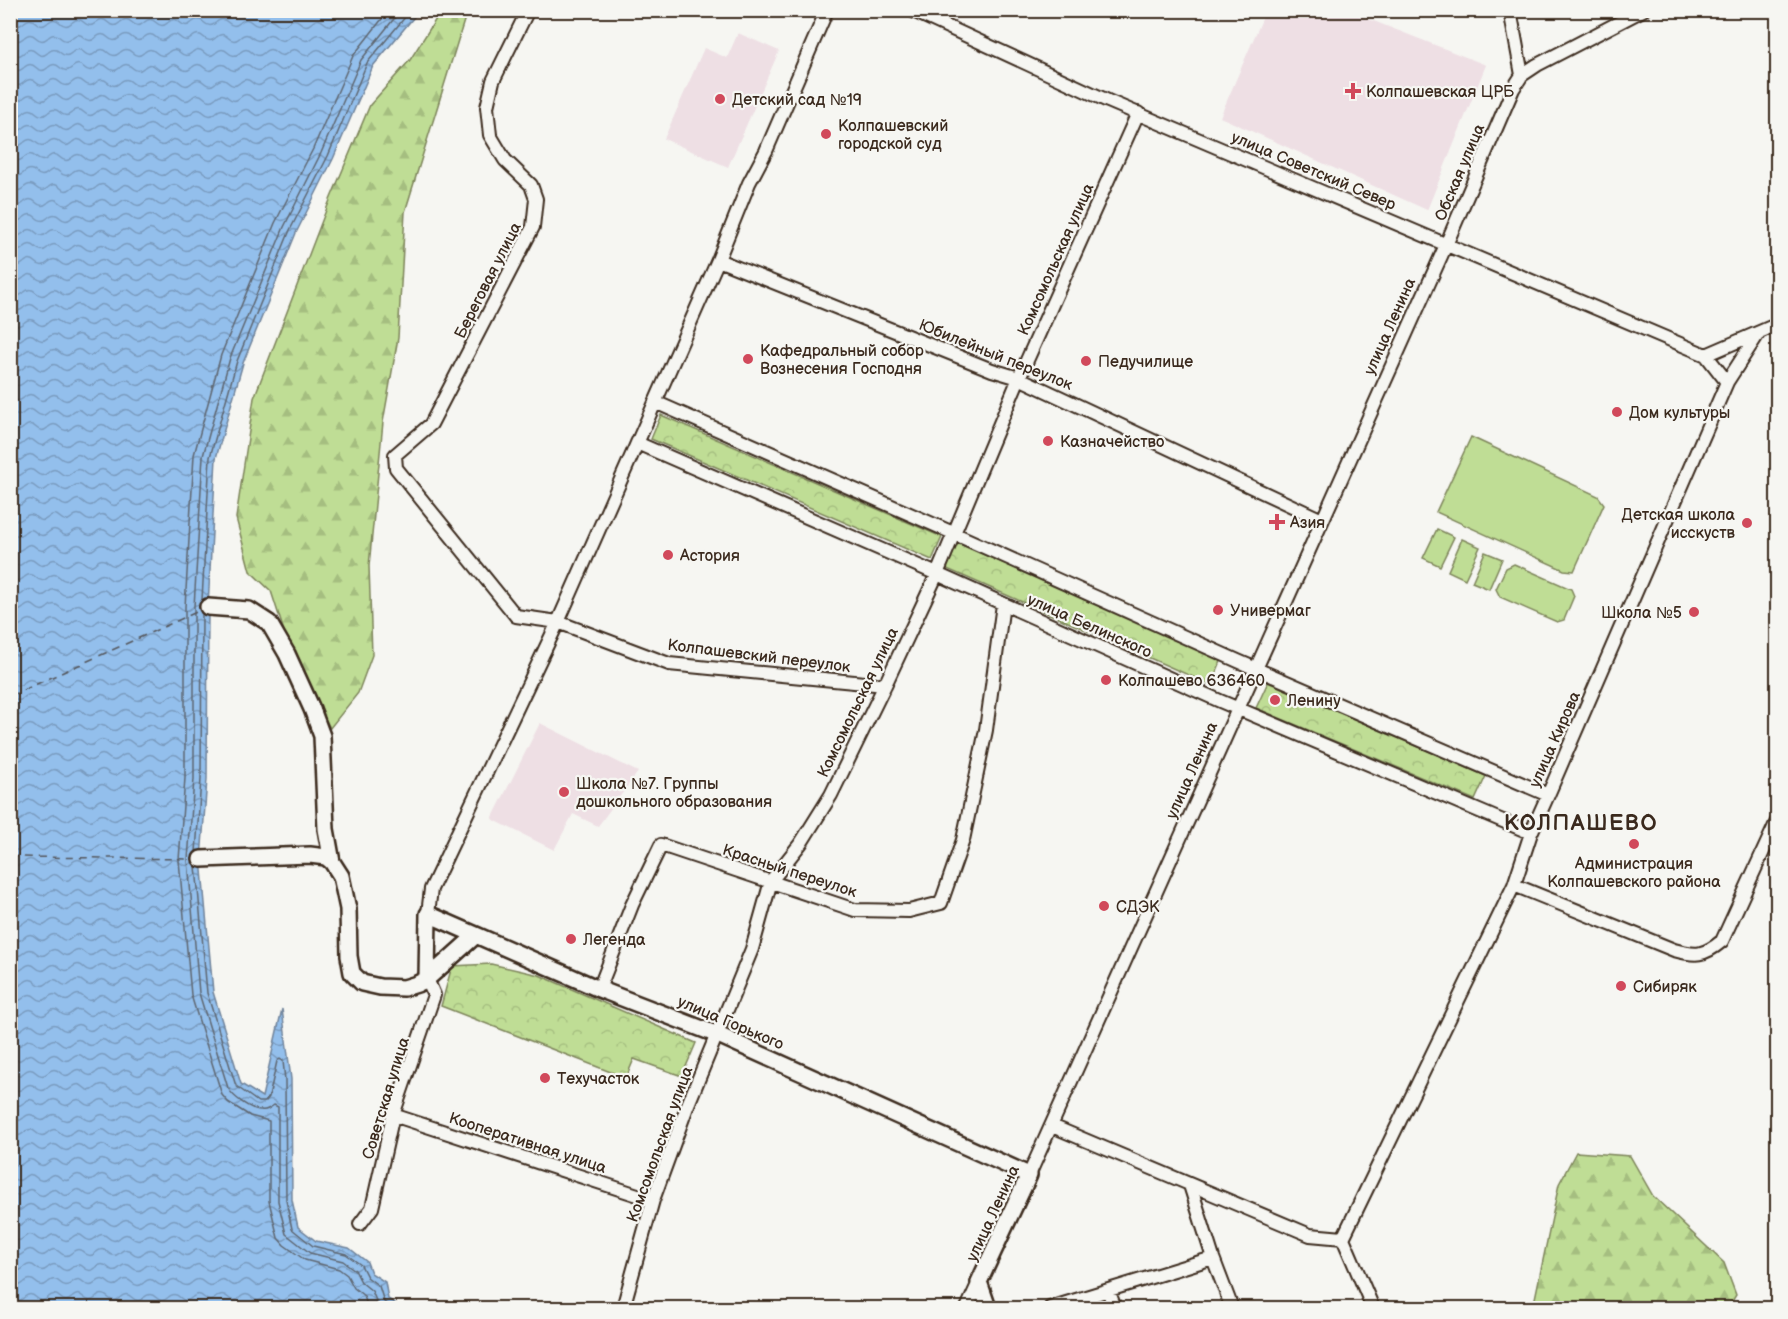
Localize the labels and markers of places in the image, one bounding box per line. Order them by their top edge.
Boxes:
marker: Колпашевская ЦРБ [1344,82,1362,100]
place label: Колпашевская ЦРБ [1366,83,1515,102]
place label: Детский сад №19 [732,91,862,110]
marker: Детский сад №19 [713,92,727,106]
place label: Колпашевский городской суд [838,117,948,154]
marker: Колпашевский городской суд [819,127,833,141]
place label: Кафедральный собор Вознесения Господня [760,342,924,379]
marker: Кафедральный собор Вознесения Господня [741,352,755,366]
place label: Педучилище [1098,353,1193,372]
marker: Педучилище [1079,354,1093,368]
place label: Дом культуры [1629,404,1730,423]
marker: Дом культуры [1610,405,1624,419]
place label: Казначейство [1060,433,1164,452]
marker: Казначейство [1041,434,1055,448]
place label: Детская школа исскуств [1622,506,1736,543]
marker: Азия [1268,513,1286,531]
place label: Азия [1289,514,1325,533]
marker: Детская школа исскуств [1740,516,1754,530]
place label: Астория [679,547,740,566]
marker: Астория [661,548,675,562]
place label: Универмаг [1230,602,1311,621]
marker: Универмаг [1211,603,1225,617]
place label: Школа №5 [1601,604,1682,623]
marker: Школа №5 [1687,605,1701,619]
place label: Колпашево 636460 [1118,672,1265,691]
marker: Колпашево 636460 [1099,673,1113,687]
place label: Ленину [1286,692,1341,711]
marker: Ленину [1268,693,1282,707]
place label: Школа №7. Группы дошкольного образования [576,775,772,812]
marker: Школа №7. Группы дошкольного образования [557,785,571,799]
marker: Администрация Колпашевского района [1627,837,1641,851]
place label: Администрация Колпашевского района [1547,855,1721,892]
place label: СДЭК [1116,898,1160,917]
marker: СДЭК [1097,899,1111,913]
place label: Легенда [582,931,646,950]
marker: Легенда [564,932,578,946]
place label: Сибиряк [1633,978,1697,997]
marker: Сибиряк [1614,979,1628,993]
place label: Техучасток [557,1070,640,1089]
marker: Техучасток [538,1071,552,1085]

